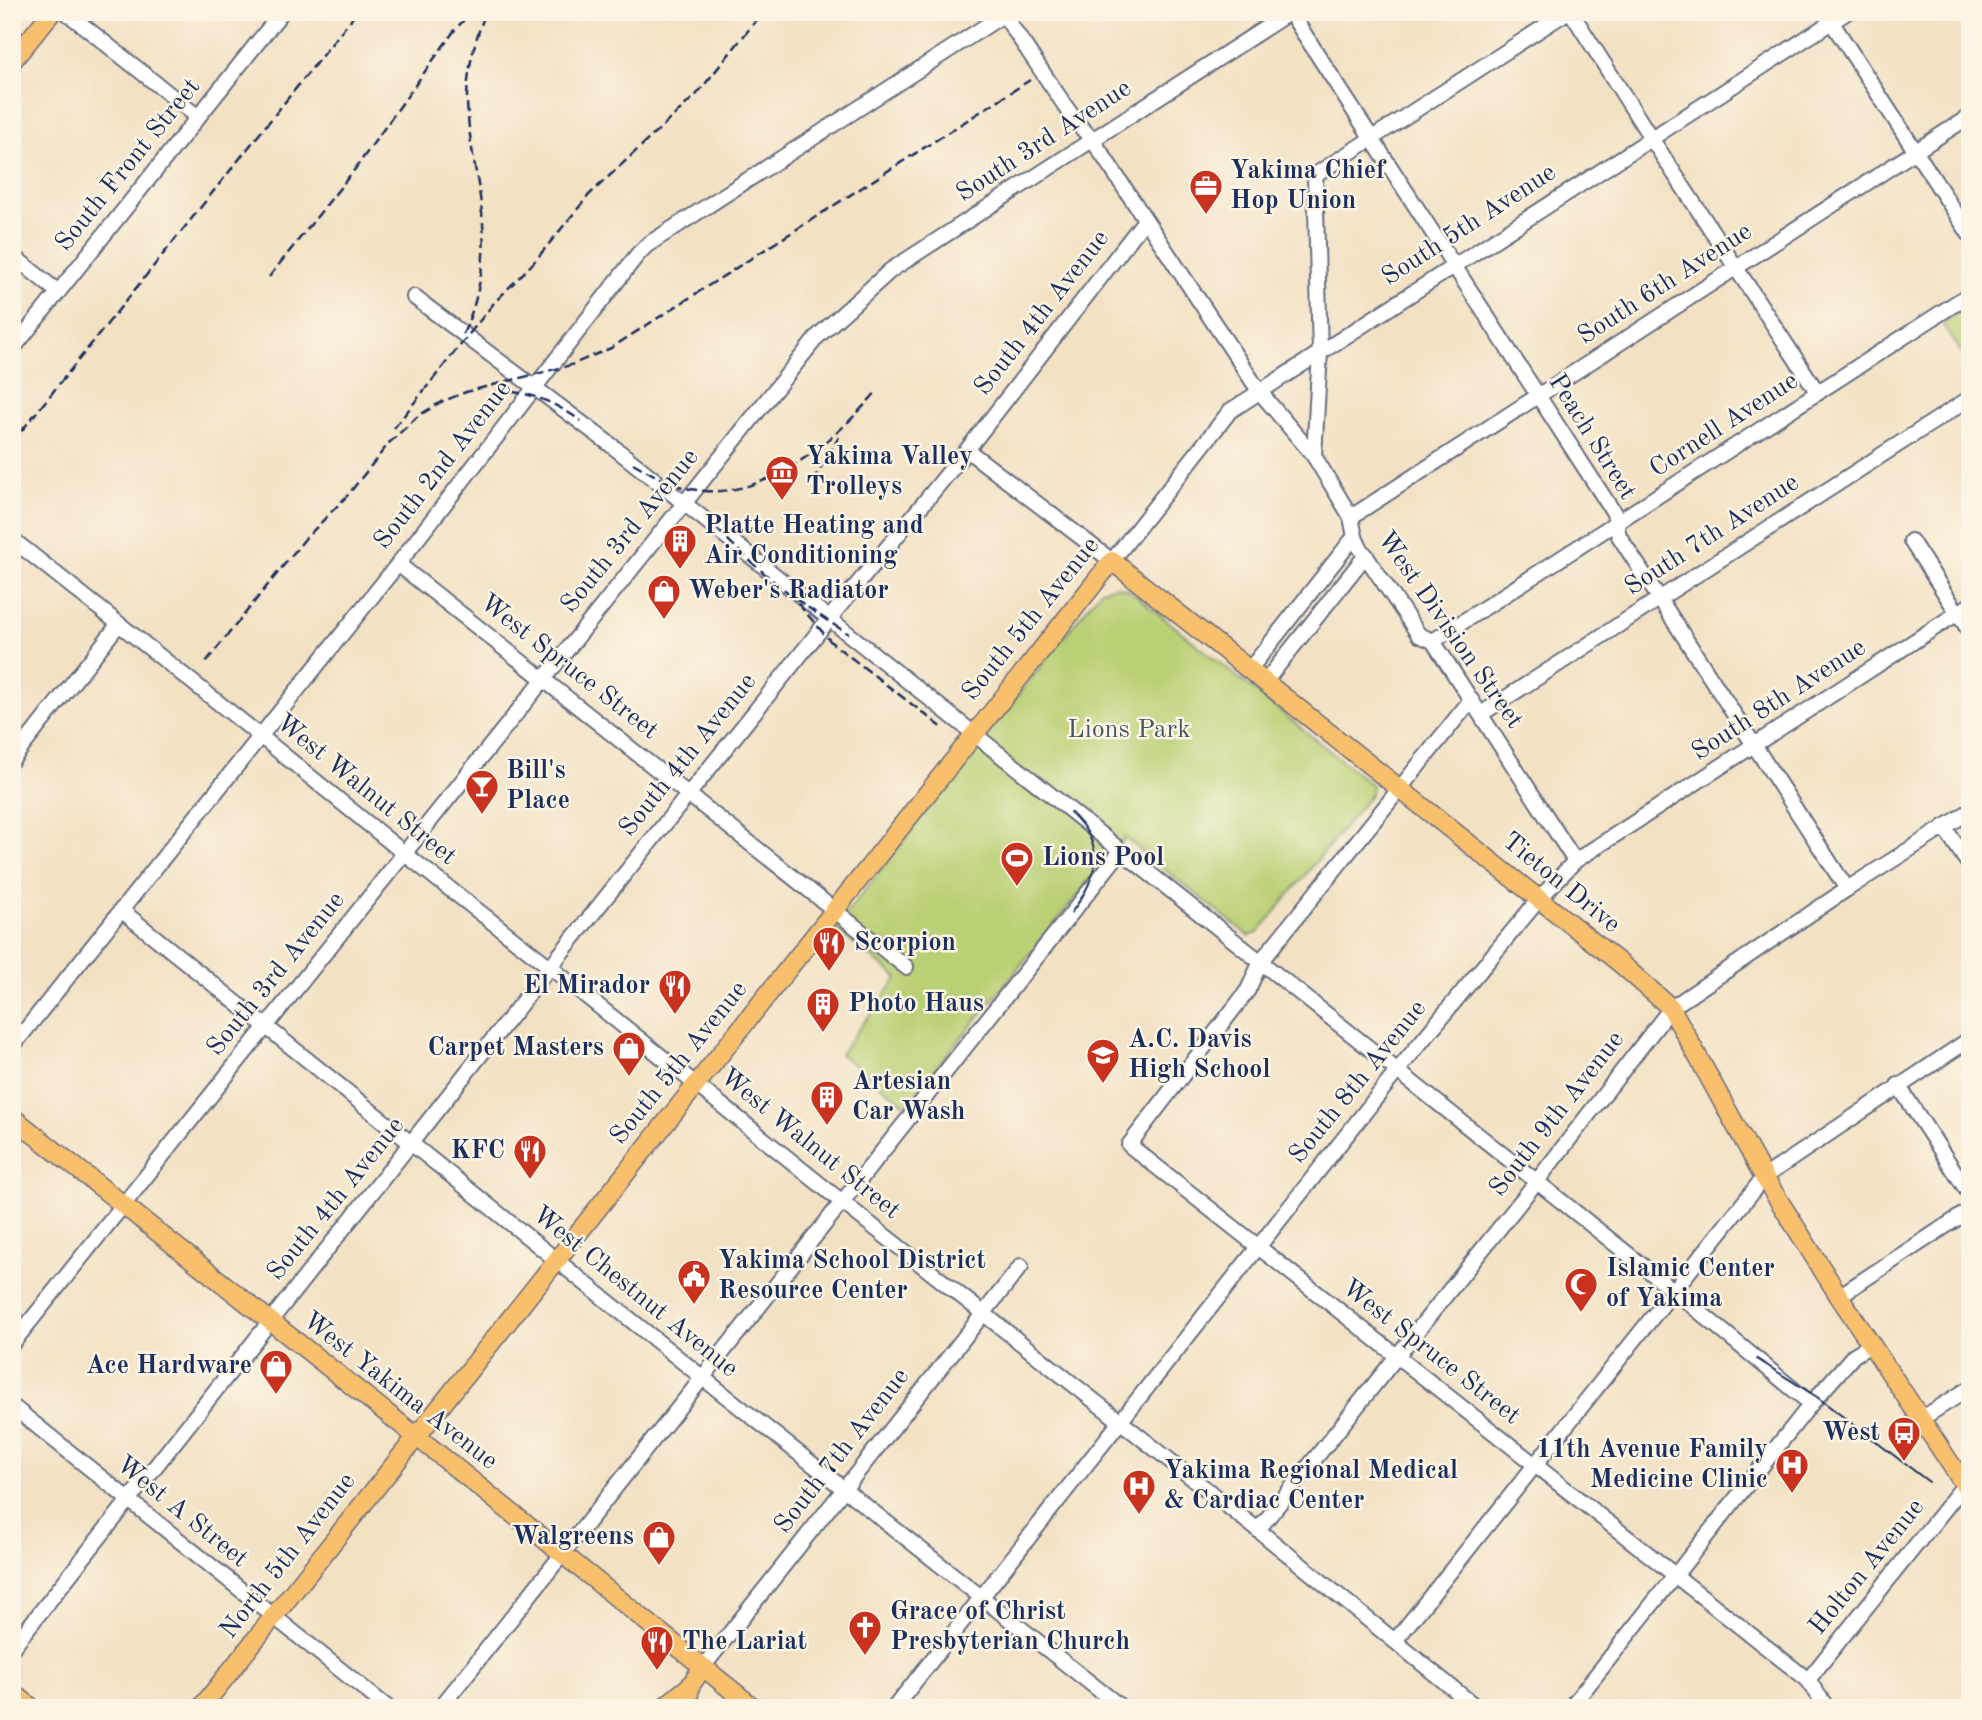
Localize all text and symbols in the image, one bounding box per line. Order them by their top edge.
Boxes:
street label: South Front Street [51,74,205,256]
street label: South 3rd Avenue [952,75,1136,207]
place label: Yakima Chief Hop Union [1230,158,1387,214]
street label: South 5th Avenue [1377,159,1561,291]
office icon: Yakima Chief Hop Union [1187,167,1225,216]
street label: South 6th Avenue [1573,218,1757,350]
street label: South 4th Avenue [970,226,1114,400]
street label: Cornell Avenue [1645,368,1803,482]
street label: Peach Street [1543,370,1641,504]
street label: South 2nd Avenue [369,376,517,554]
street label: South 3rd Avenue [556,444,704,618]
place label: Yakima Valley Trolleys [806,444,973,500]
museum icon: Yakima Valley Trolleys [763,453,801,502]
street label: South 7th Avenue [1620,469,1804,601]
place label: Platte Heating and Air Conditioning [704,513,924,569]
building icon: Platte Heating and Air Conditioning [661,522,699,571]
street label: West Division Street [1372,527,1528,733]
street label: South 5th Avenue [957,532,1105,706]
shop icon: Weber's Radiator [645,572,683,621]
place label: Weber's Radiator [688,578,889,604]
street label: West Spruce Street [475,589,663,745]
street label: South 8th Avenue [1687,634,1871,766]
street label: South 4th Avenue [614,668,762,842]
street label: West Walnut Street [271,710,461,870]
park label: Lions Park [1067,717,1191,743]
place label: Bill's Place [506,758,570,814]
bar icon: Bill's Place [463,767,501,816]
street label: Tieton Drive [1497,828,1625,938]
sports icon: Lions Pool [998,839,1036,888]
place label: Lions Pool [1042,845,1164,871]
street label: South 3rd Avenue [202,887,350,1061]
restaurant icon: Scorpion [810,924,848,973]
place label: Scorpion [854,930,956,956]
restaurant icon: El Mirador [656,967,694,1016]
place label: El Mirador [523,973,650,999]
street label: South 5th Avenue [605,976,753,1150]
building icon: Photo Haus [804,985,842,1034]
place label: Photo Haus [848,991,984,1017]
street label: South 8th Avenue [1284,995,1432,1169]
place label: A.C. Davis High School [1128,1027,1270,1083]
street label: South 9th Avenue [1485,1027,1629,1201]
shop icon: Carpet Masters [610,1029,648,1078]
place label: Carpet Masters [427,1035,604,1061]
school or university icon: A.C. Davis High School [1084,1036,1122,1085]
street label: West Walnut Street [715,1064,905,1224]
place label: Artesian Car Wash [852,1069,965,1125]
building icon: Artesian Car Wash [808,1078,846,1127]
street label: South 4th Avenue [262,1112,410,1286]
restaurant icon: KFC [511,1132,549,1181]
place label: KFC [450,1138,505,1164]
street label: West Chestnut Avenue [527,1201,743,1383]
place label: Yakima School District Resource Center [718,1248,986,1304]
place label: Islamic Center of Yakima [1606,1256,1775,1312]
public building icon: Yakima School District Resource Center [675,1257,713,1306]
mosque icon: Islamic Center of Yakima [1562,1265,1600,1314]
street label: West Spruce Street [1337,1274,1525,1430]
street label: West Yakima Avenue [298,1307,502,1475]
shop icon: Ace Hardware [257,1347,295,1396]
place label: Ace Hardware [86,1353,252,1379]
street label: South 7th Avenue [770,1364,914,1538]
bus stop icon: West [1885,1414,1923,1463]
place label: West [1822,1420,1880,1446]
place label: 11th Avenue Family Medicine Clinic [1536,1437,1768,1493]
hospital icon: 11th Avenue Family Medicine Clinic [1773,1446,1811,1495]
street label: West A Street [111,1451,253,1573]
place label: Yakima Regional Medical & Cardiac Center [1164,1458,1458,1514]
hospital icon: Yakima Regional Medical & Cardiac Center [1120,1467,1158,1516]
street label: North 5th Avenue [215,1468,361,1644]
street label: Holton Avenue [1805,1494,1929,1640]
shop icon: Walgreens [640,1518,678,1567]
place label: Walgreens [511,1524,634,1550]
place label: Grace of Christ Presbyterian Church [890,1599,1130,1655]
church icon: Grace of Christ Presbyterian Church [846,1608,884,1657]
restaurant icon: The Lariat [638,1623,676,1672]
place label: The Lariat [682,1629,807,1655]

